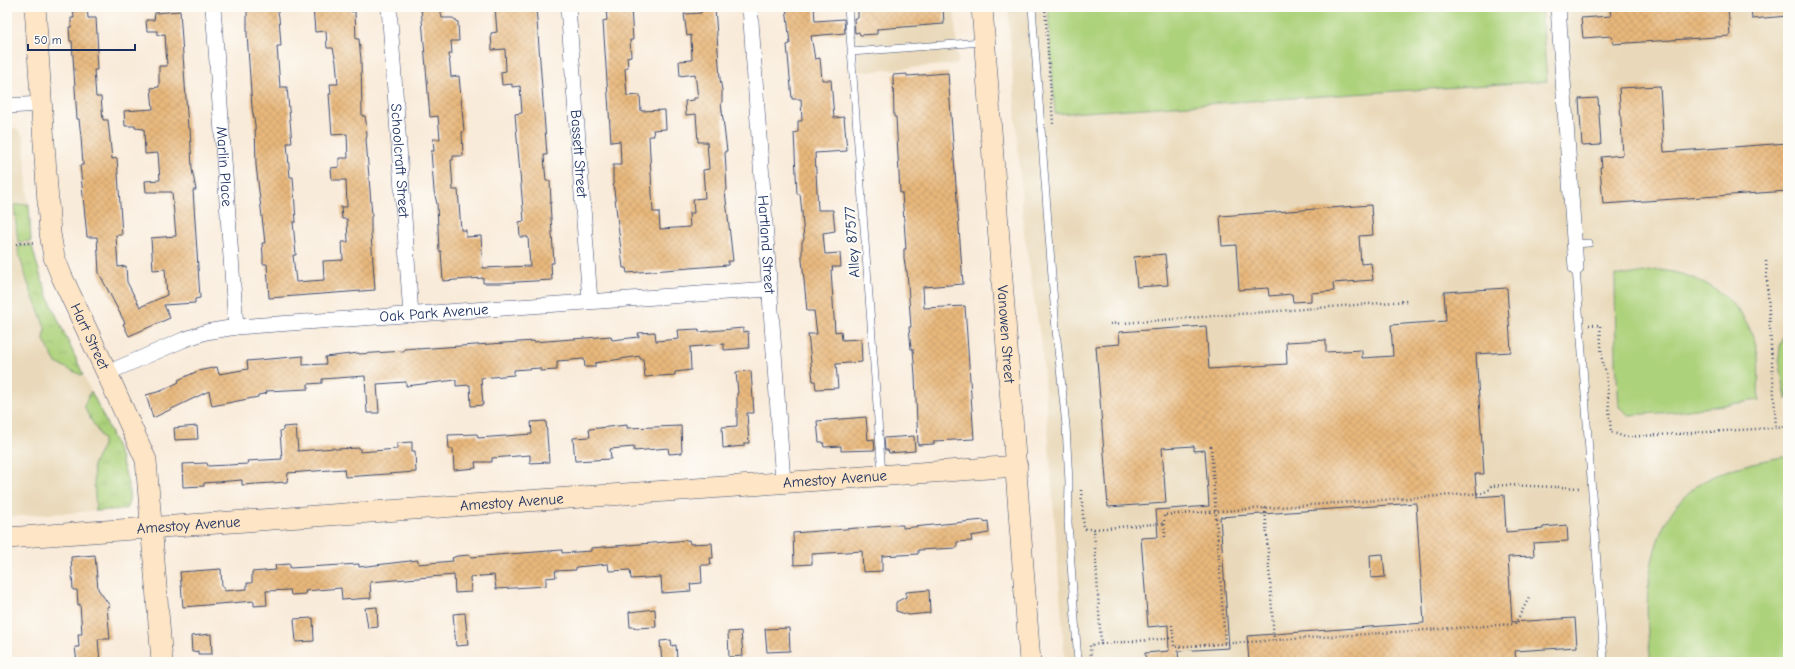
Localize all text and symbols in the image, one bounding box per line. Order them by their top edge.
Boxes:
scale bar [28,26,135,52]
text: 50 m [34,33,62,47]
street label: Schoolcraft Street [387,103,413,219]
street label: Bassett Street [567,109,591,199]
street label: Marlin Place [213,126,236,208]
street label: Hartland Street [754,195,779,295]
street label: Alley 87577 [841,206,863,278]
street label: Vanowen Street [993,285,1019,384]
street label: Hart Street [67,300,113,373]
street label: Oak Park Avenue [379,300,489,326]
street label: Amestoy Avenue [782,466,888,492]
street label: Amestoy Avenue [459,489,565,515]
street label: Amestoy Avenue [136,512,242,538]

